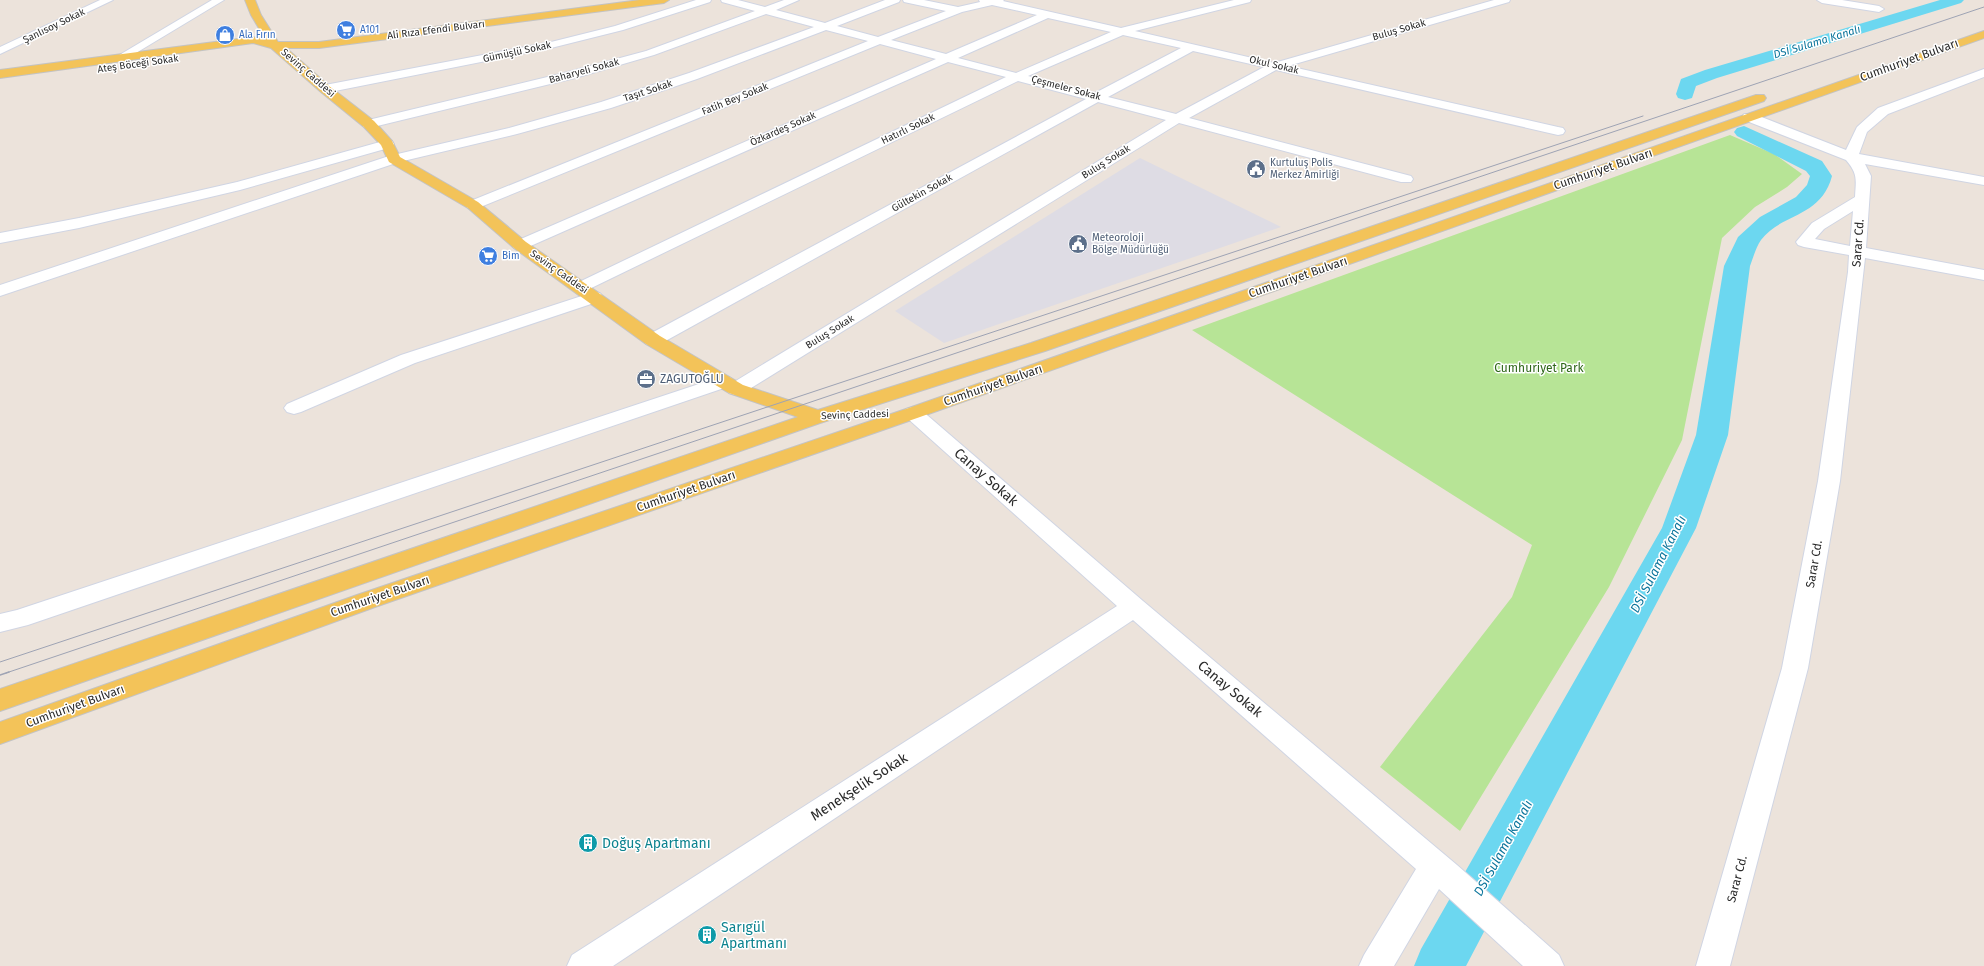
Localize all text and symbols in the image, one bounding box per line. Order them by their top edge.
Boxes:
street label: Şanlısoy Sokak [21,5,88,46]
street label: Buluş Sokak [1371,16,1428,43]
street label: Ali Rıza Efendi Bulvarı [387,18,485,42]
supermarket icon: A101 [335,19,357,41]
water label: DSİ Sulama Kanalı [1772,22,1862,61]
shop icon: Ala Fırın [214,24,236,46]
place label: A101 [360,24,379,36]
place label: Ala Fırın [239,29,276,41]
street label: Cumhuriyet Bulvarı [1858,36,1960,84]
street label: Gümüşlü Sokak [482,39,553,65]
street label: Sevinç Caddesi [279,46,338,100]
street label: Ateş Böceği Sokak [97,52,180,76]
street label: Okul Sokak [1248,54,1301,77]
street label: Baharyeli Sokak [548,56,621,86]
street label: Çeşmeler Sokak [1030,73,1103,103]
street label: Taşıt Sokak [622,77,675,105]
street label: Fatih Bey Sokak [700,80,771,118]
street label: Özkardeş Sokak [747,107,819,149]
street label: Hatırlı Sokak [879,111,937,147]
street label: Buluş Sokak [1080,142,1133,182]
street label: Cumhuriyet Bulvarı [1552,146,1654,192]
place label: Kurtuluş Polis Merkez Amirliği [1270,157,1339,181]
public building icon: Kurtuluş Polis Merkez Amirliği [1245,158,1267,180]
street label: Gültekin Sokak [890,171,955,215]
street label: Sarar Cd. [1849,218,1867,268]
place label: Meteoroloji Bölge Müdürlüğü [1092,232,1169,256]
public building icon: Meteoroloji Bölge Müdürlüğü [1067,233,1089,255]
supermarket icon: Bim [477,245,499,267]
street label: Sevinç Caddesi [528,248,590,296]
place label: Bim [502,250,519,262]
street label: Cumhuriyet Bulvarı [1247,254,1349,300]
street label: Buluş Sokak [804,312,857,352]
park label: Cumhuriyet Park [1494,361,1585,375]
street label: Cumhuriyet Bulvarı [942,362,1044,408]
office icon: ZAGUTOĞLU [635,368,657,390]
place label: ZAGUTOĞLU [660,371,724,386]
street label: Sevinç Caddesi [821,408,889,422]
street label: Canay Sokak [951,445,1022,510]
street label: Cumhuriyet Bulvarı [635,468,737,514]
water label: DSİ Sulama Kanalı [1627,513,1689,615]
street label: Sarar Cd. [1803,539,1825,589]
street label: Cumhuriyet Bulvarı [329,573,431,619]
street label: Canay Sokak [1194,657,1266,721]
street label: Cumhuriyet Bulvarı [24,682,126,730]
street label: Menekşelik Sokak [807,749,911,825]
water label: DSİ Sulama Kanalı [1471,798,1535,898]
building icon: Doğuş Apartmanı [577,832,599,854]
place label: Doğuş Apartmanı [602,835,711,852]
street label: Sarar Cd. [1724,854,1750,904]
place label: Sarıgül Apartmanı [721,919,787,952]
building icon: Sarıgül Apartmanı [696,924,718,946]

